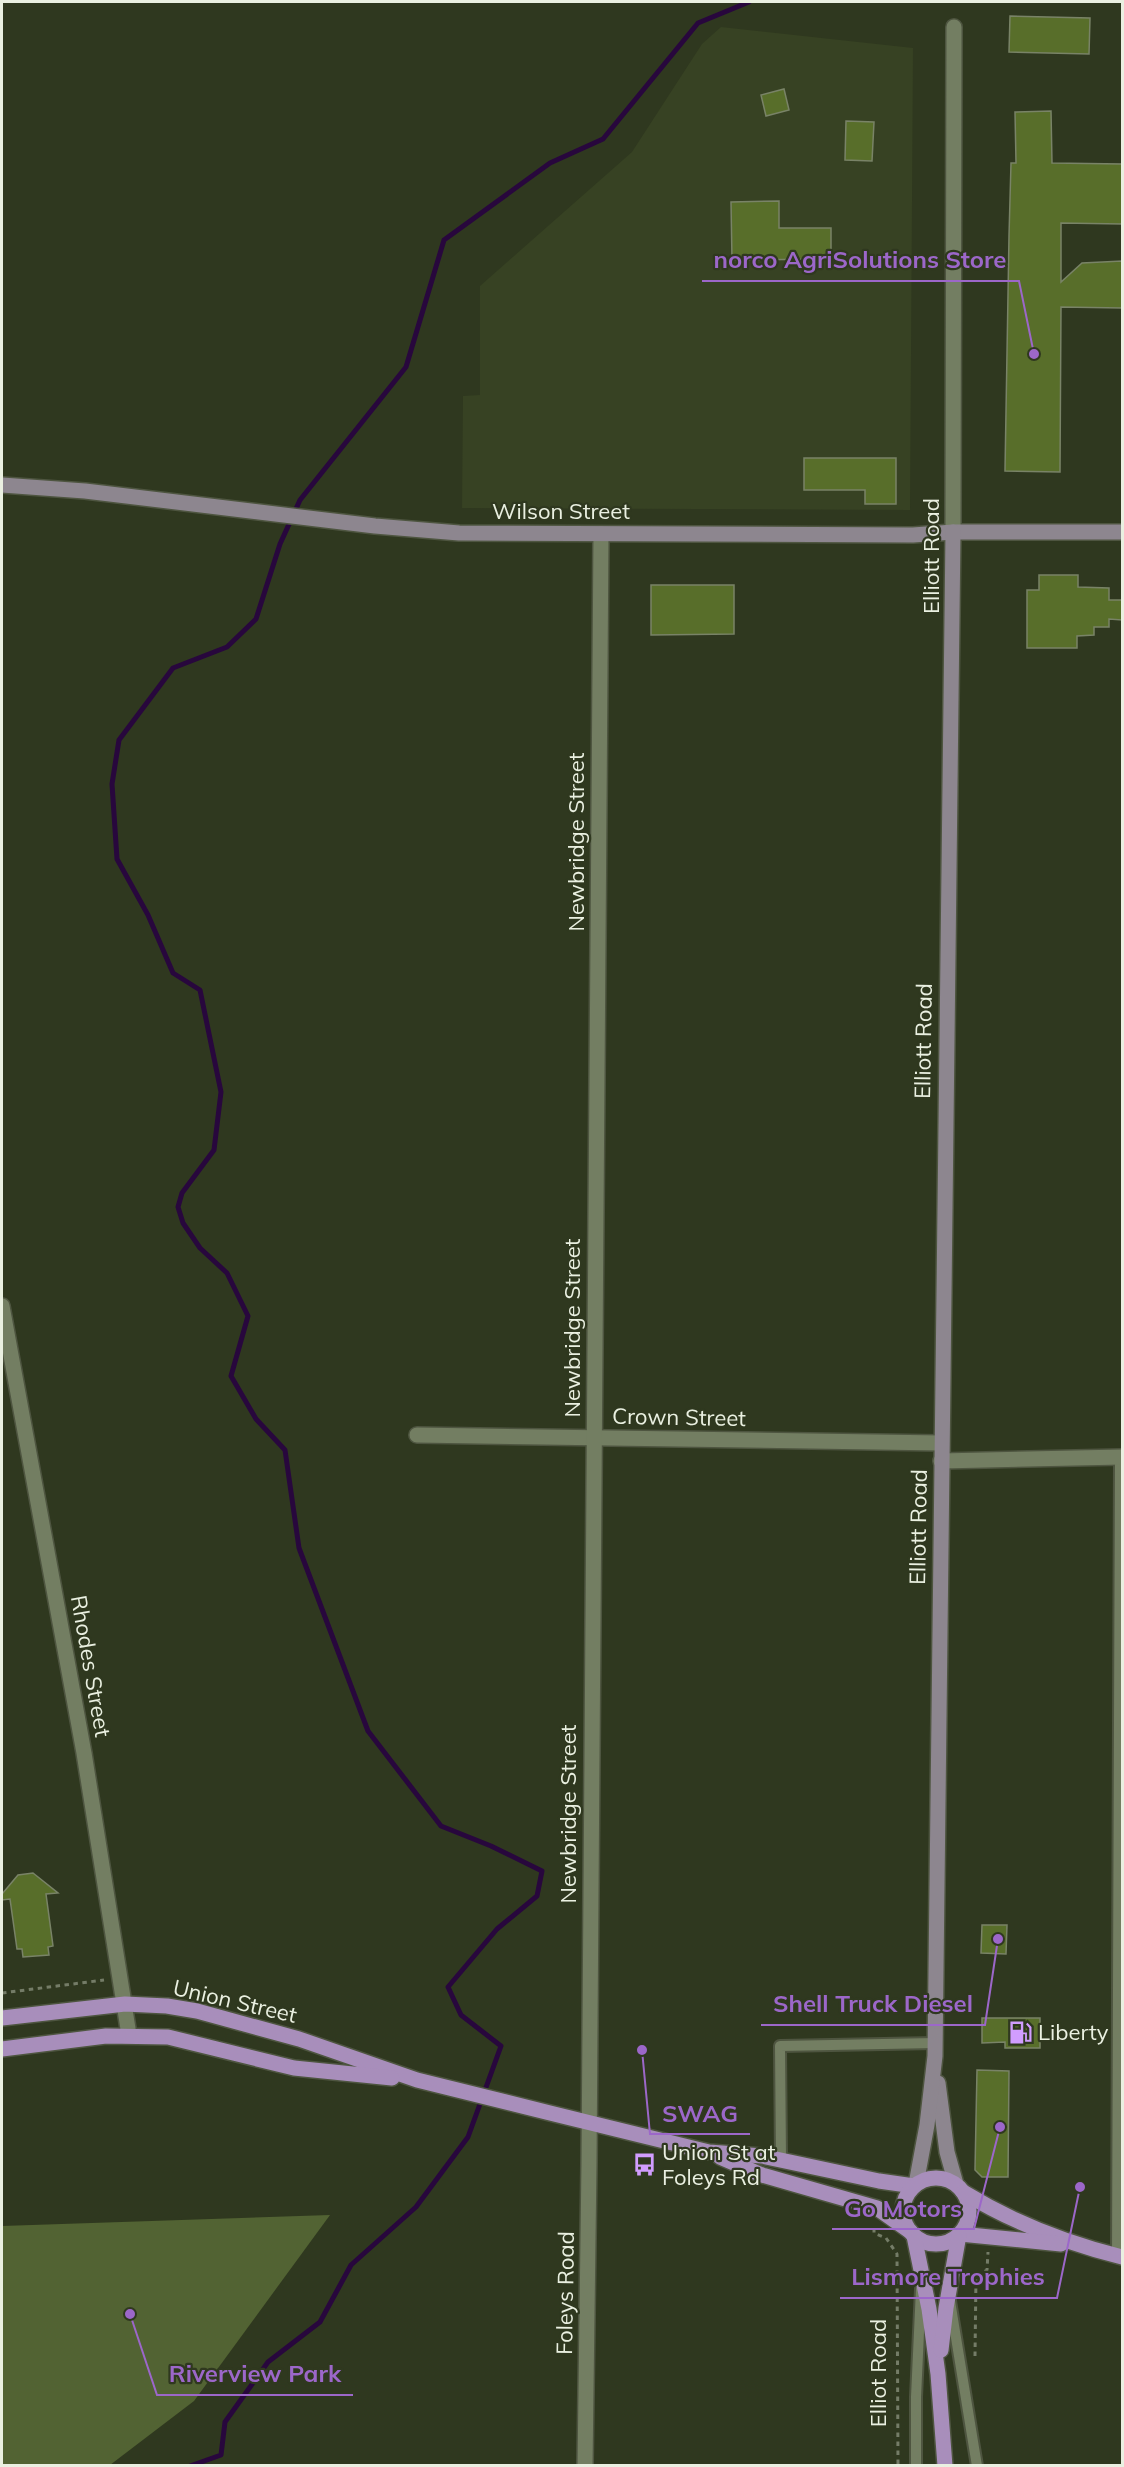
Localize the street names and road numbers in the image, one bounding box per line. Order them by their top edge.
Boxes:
street label: Wilson Street [492,497,630,525]
street label: Elliott Road [917,498,945,614]
street label: Newbridge Street [562,752,590,931]
street label: Elliott Road [908,983,938,1099]
street label: Newbridge Street [558,1238,586,1417]
street label: Crown Street [612,1402,746,1432]
street label: Elliott Road [903,1469,933,1585]
street label: Rhodes Street [65,1593,117,1739]
street label: Newbridge Street [554,1724,582,1903]
street label: Union Street [170,1973,300,2029]
street label: Foleys Road [550,2231,580,2355]
street label: Elliot Road [864,2319,892,2427]

